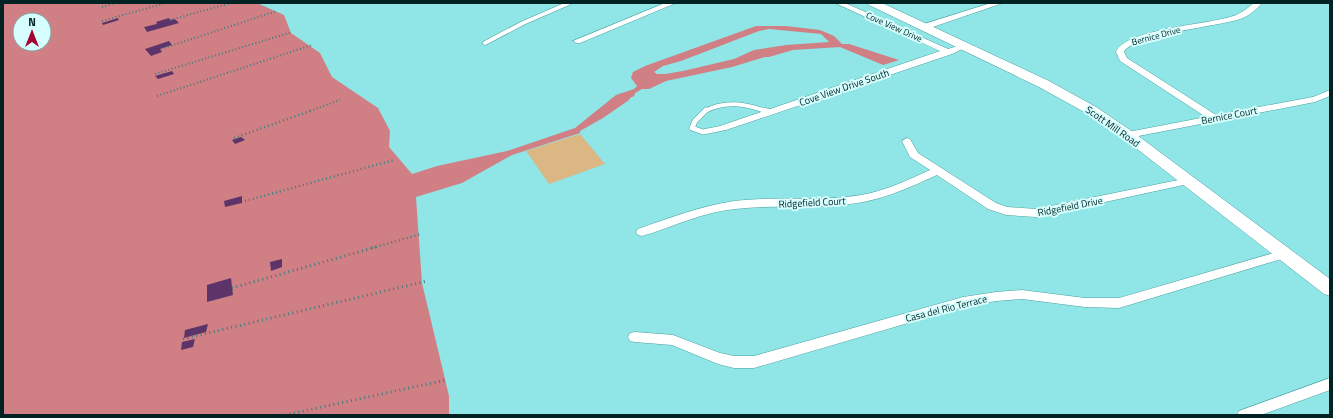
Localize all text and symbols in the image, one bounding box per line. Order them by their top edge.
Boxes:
street label: Cove View Drive [864,8,925,45]
north arrow [12,12,52,52]
text: N [28,14,36,30]
street label: Bernice Drive [1130,23,1182,48]
street label: Cove View Drive South [797,65,891,110]
street label: Scott Mill Road [1083,102,1143,151]
street label: Bernice Court [1200,103,1259,128]
street label: Ridgefield Court [778,193,846,212]
street label: Ridgefield Drive [1036,193,1104,220]
street label: Casa del Rio Terrace [904,291,989,326]

